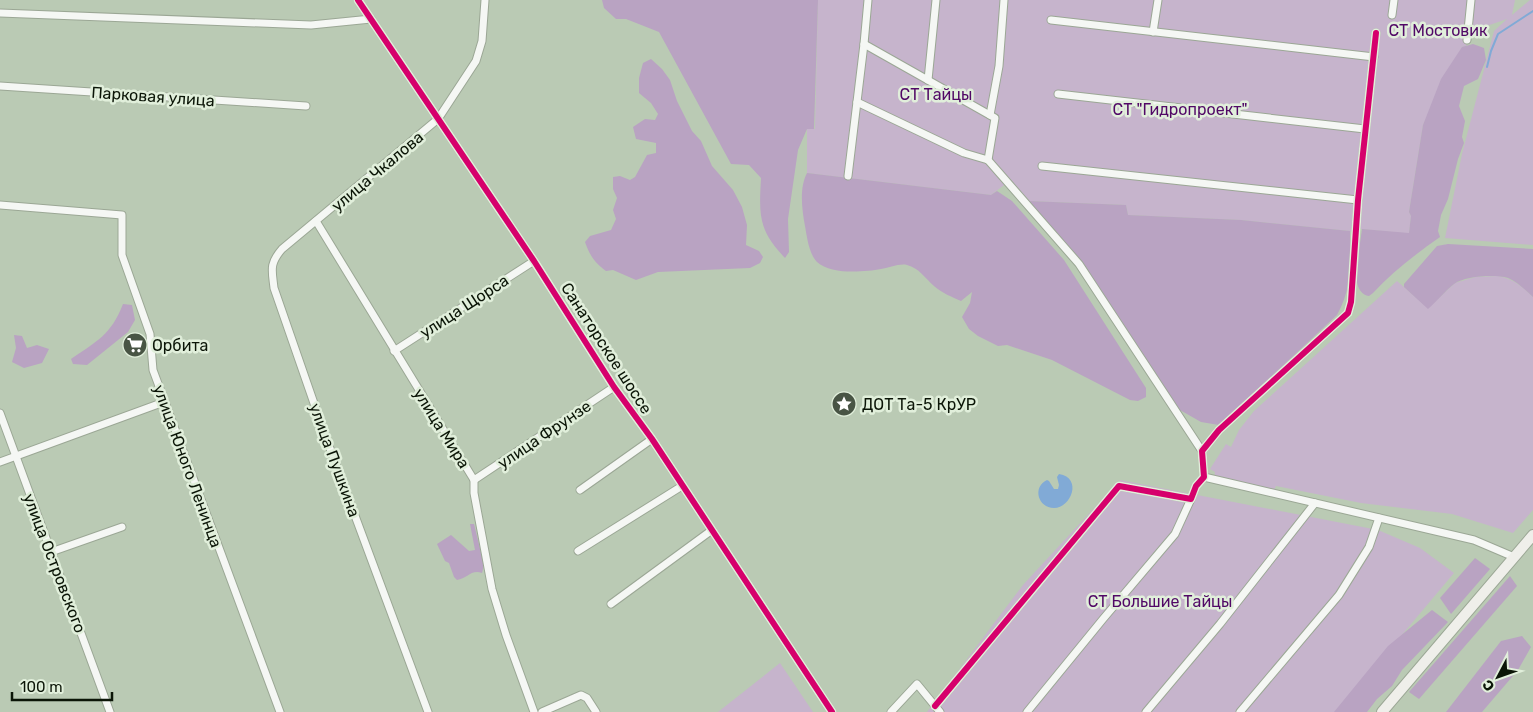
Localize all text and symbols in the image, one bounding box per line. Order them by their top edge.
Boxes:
park label: СТ Мостовик [1388,21,1488,40]
street label: Парковая улица [91,83,215,110]
park label: СТ Тайцы [900,85,972,104]
park label: СТ "Гидропроект" [1113,100,1247,119]
street label: улица Чкалова [328,127,427,215]
street label: улица Щорса [416,271,512,342]
street label: Санаторское шоссе [557,279,656,417]
supermarket icon: Орбита [122,332,148,358]
place label: Орбита [152,336,208,355]
street label: улица Юного Ленинца [149,382,226,550]
street label: улица Мира [409,385,474,472]
place icon: ДОТ Та-5 КрУР [831,391,857,417]
place label: ДОТ Та-5 КрУР [862,395,976,414]
street label: улица Фрунзе [494,396,595,473]
street label: улица Пушкина [305,401,364,520]
street label: улица Островского [19,491,90,635]
park label: СТ Большие Тайцы [1088,592,1232,611]
north arrow [1473,652,1523,702]
scale bar [12,670,112,702]
text: С [1479,676,1498,694]
text: 100 m [20,678,62,696]

